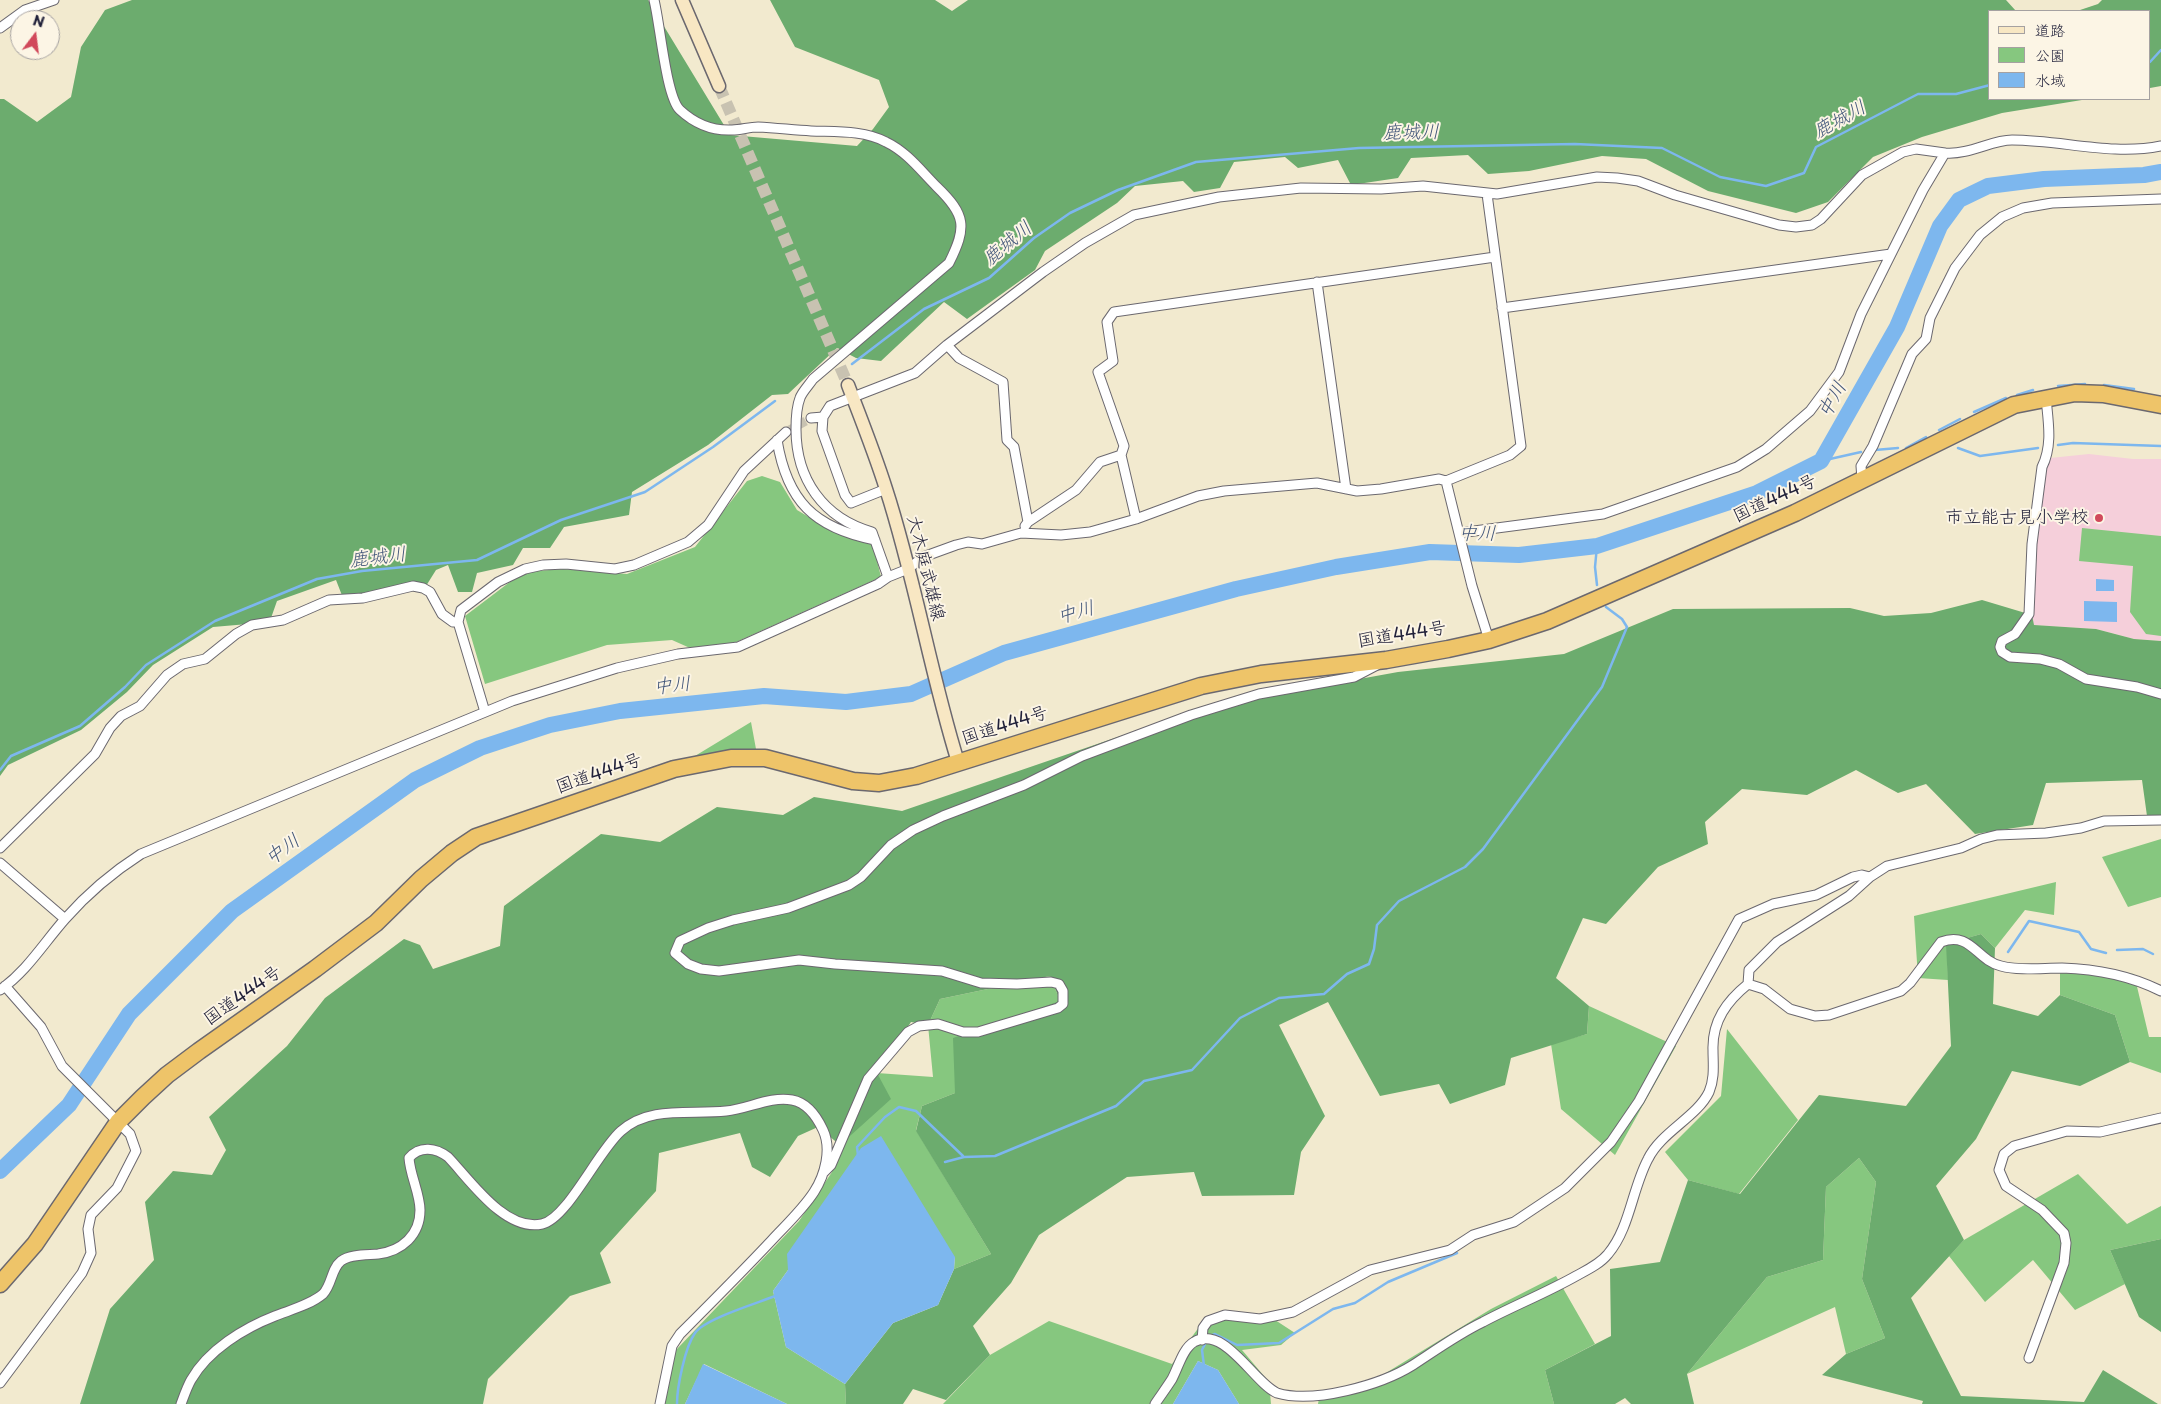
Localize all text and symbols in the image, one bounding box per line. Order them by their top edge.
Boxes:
text: N [31,9,47,33]
north arrow [10,10,60,60]
legend [1988,10,2151,100]
text: 道路 [2035,18,2065,41]
text: 公園 [2035,43,2065,66]
text: 水域 [2035,68,2065,91]
water label: 鹿城川 [1810,96,1870,144]
water label: 鹿城川 [1382,121,1440,145]
water label: 鹿城川 [979,217,1037,271]
water label: 中川 [1814,378,1852,422]
street label: 国道444号 [1730,470,1820,528]
place label: 市立能古見小学校 [1945,507,2089,529]
marker: 市立能古見小学校 [2093,512,2105,524]
street label: 大木庭武雄線 [901,513,949,623]
water label: 中川 [1458,522,1496,546]
water label: 鹿城川 [348,543,408,573]
water label: 中川 [1055,597,1097,629]
street label: 国道444号 [1356,617,1448,653]
water label: 中川 [652,673,692,699]
street label: 国道444号 [959,702,1051,750]
street label: 国道444号 [553,749,645,799]
water label: 中川 [261,830,305,870]
street label: 国道444号 [200,961,286,1031]

